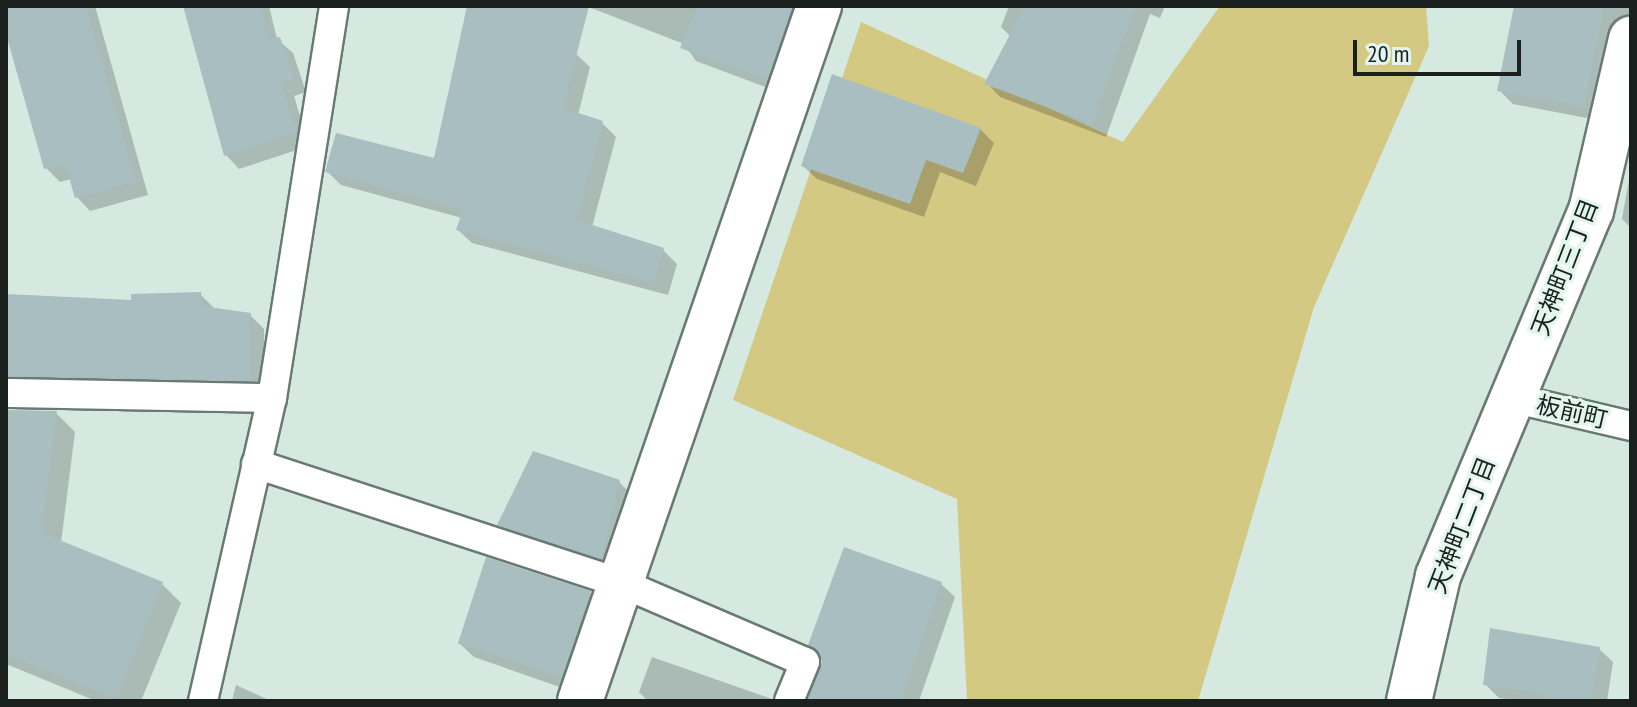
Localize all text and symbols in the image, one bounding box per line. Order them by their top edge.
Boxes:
scale bar [1357,24,1525,74]
text: 20 m [1367,38,1409,69]
street label: 天神町三丁目 [1526,195,1604,339]
street label: 板前町 [1534,390,1610,434]
street label: 天神町二丁目 [1423,453,1501,597]

